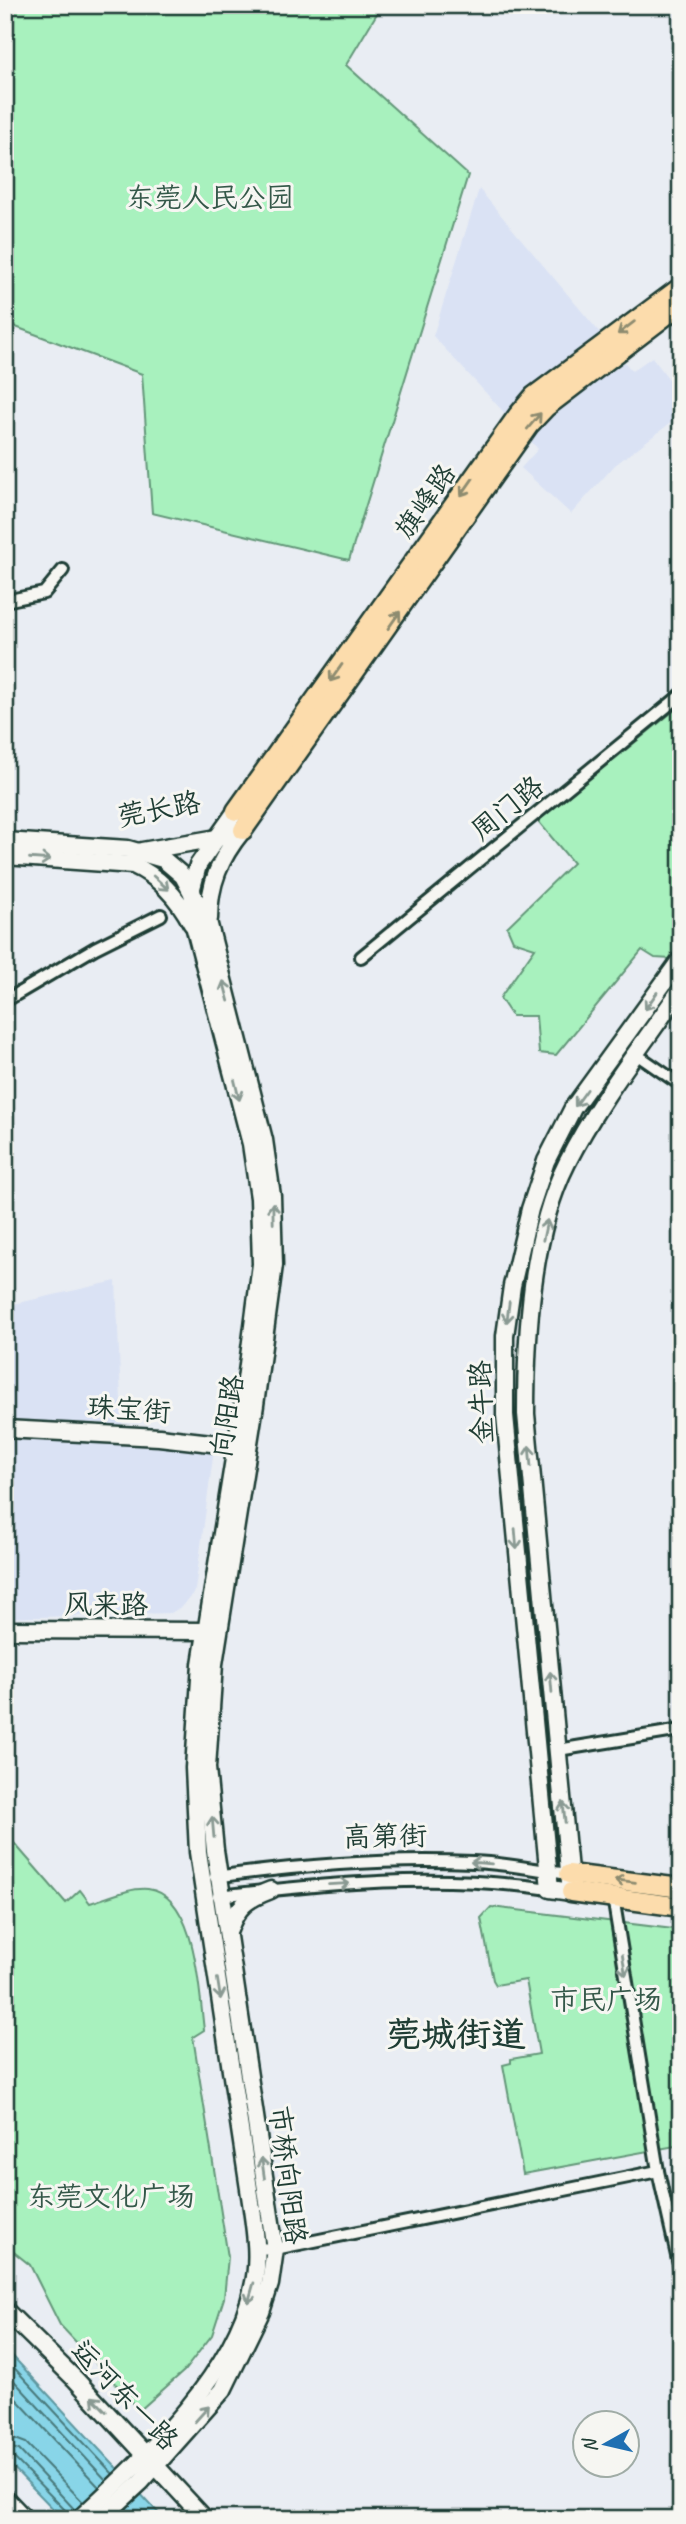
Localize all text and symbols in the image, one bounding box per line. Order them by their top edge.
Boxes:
park label: 东莞人民公园 [126,180,294,215]
one-way arrow [617,321,636,335]
one-way arrow [526,412,542,430]
street label: 旗峰路 [387,457,463,545]
one-way arrow [460,477,474,496]
one-way arrow [387,611,401,630]
one-way arrow [329,663,343,682]
street label: 周门路 [463,768,551,848]
street label: 莞长路 [114,784,204,834]
one-way arrow [28,852,51,865]
one-way arrow [152,874,169,891]
one-way arrow [219,980,232,1002]
one-way arrow [644,991,658,1010]
one-way arrow [231,1078,244,1101]
one-way arrow [573,1088,588,1107]
one-way arrow [266,1201,279,1224]
one-way arrow [539,1219,553,1242]
one-way arrow [502,1300,515,1323]
street label: 金牛路 [462,1359,500,1445]
street label: 向阳路 [203,1372,251,1460]
street label: 珠宝街 [86,1389,172,1429]
one-way arrow [523,1445,536,1468]
one-way arrow [510,1527,523,1549]
street label: 风来路 [64,1587,148,1622]
one-way arrow [544,1671,557,1694]
one-way arrow [557,1801,570,1824]
one-way arrow [206,1816,219,1839]
street label: 高第街 [343,1818,427,1854]
one-way arrow [470,1856,492,1869]
one-way arrow [614,1875,637,1888]
one-way arrow [327,1877,350,1890]
one-way arrow [618,1953,631,1976]
one-way arrow [212,1977,225,2000]
park label: 市民广场 [550,1982,662,2017]
district label: 莞城街道 [386,2012,526,2057]
street label: 市桥向阳路 [262,2103,314,2247]
one-way arrow [256,2157,269,2180]
park label: 东莞文化广场 [27,2179,195,2214]
one-way arrow [243,2282,256,2304]
street label: 运河东一路 [64,2332,186,2458]
one-way arrow [91,2396,108,2413]
one-way arrow [194,2405,210,2423]
north arrow [570,2408,640,2478]
text: N [577,2436,603,2454]

